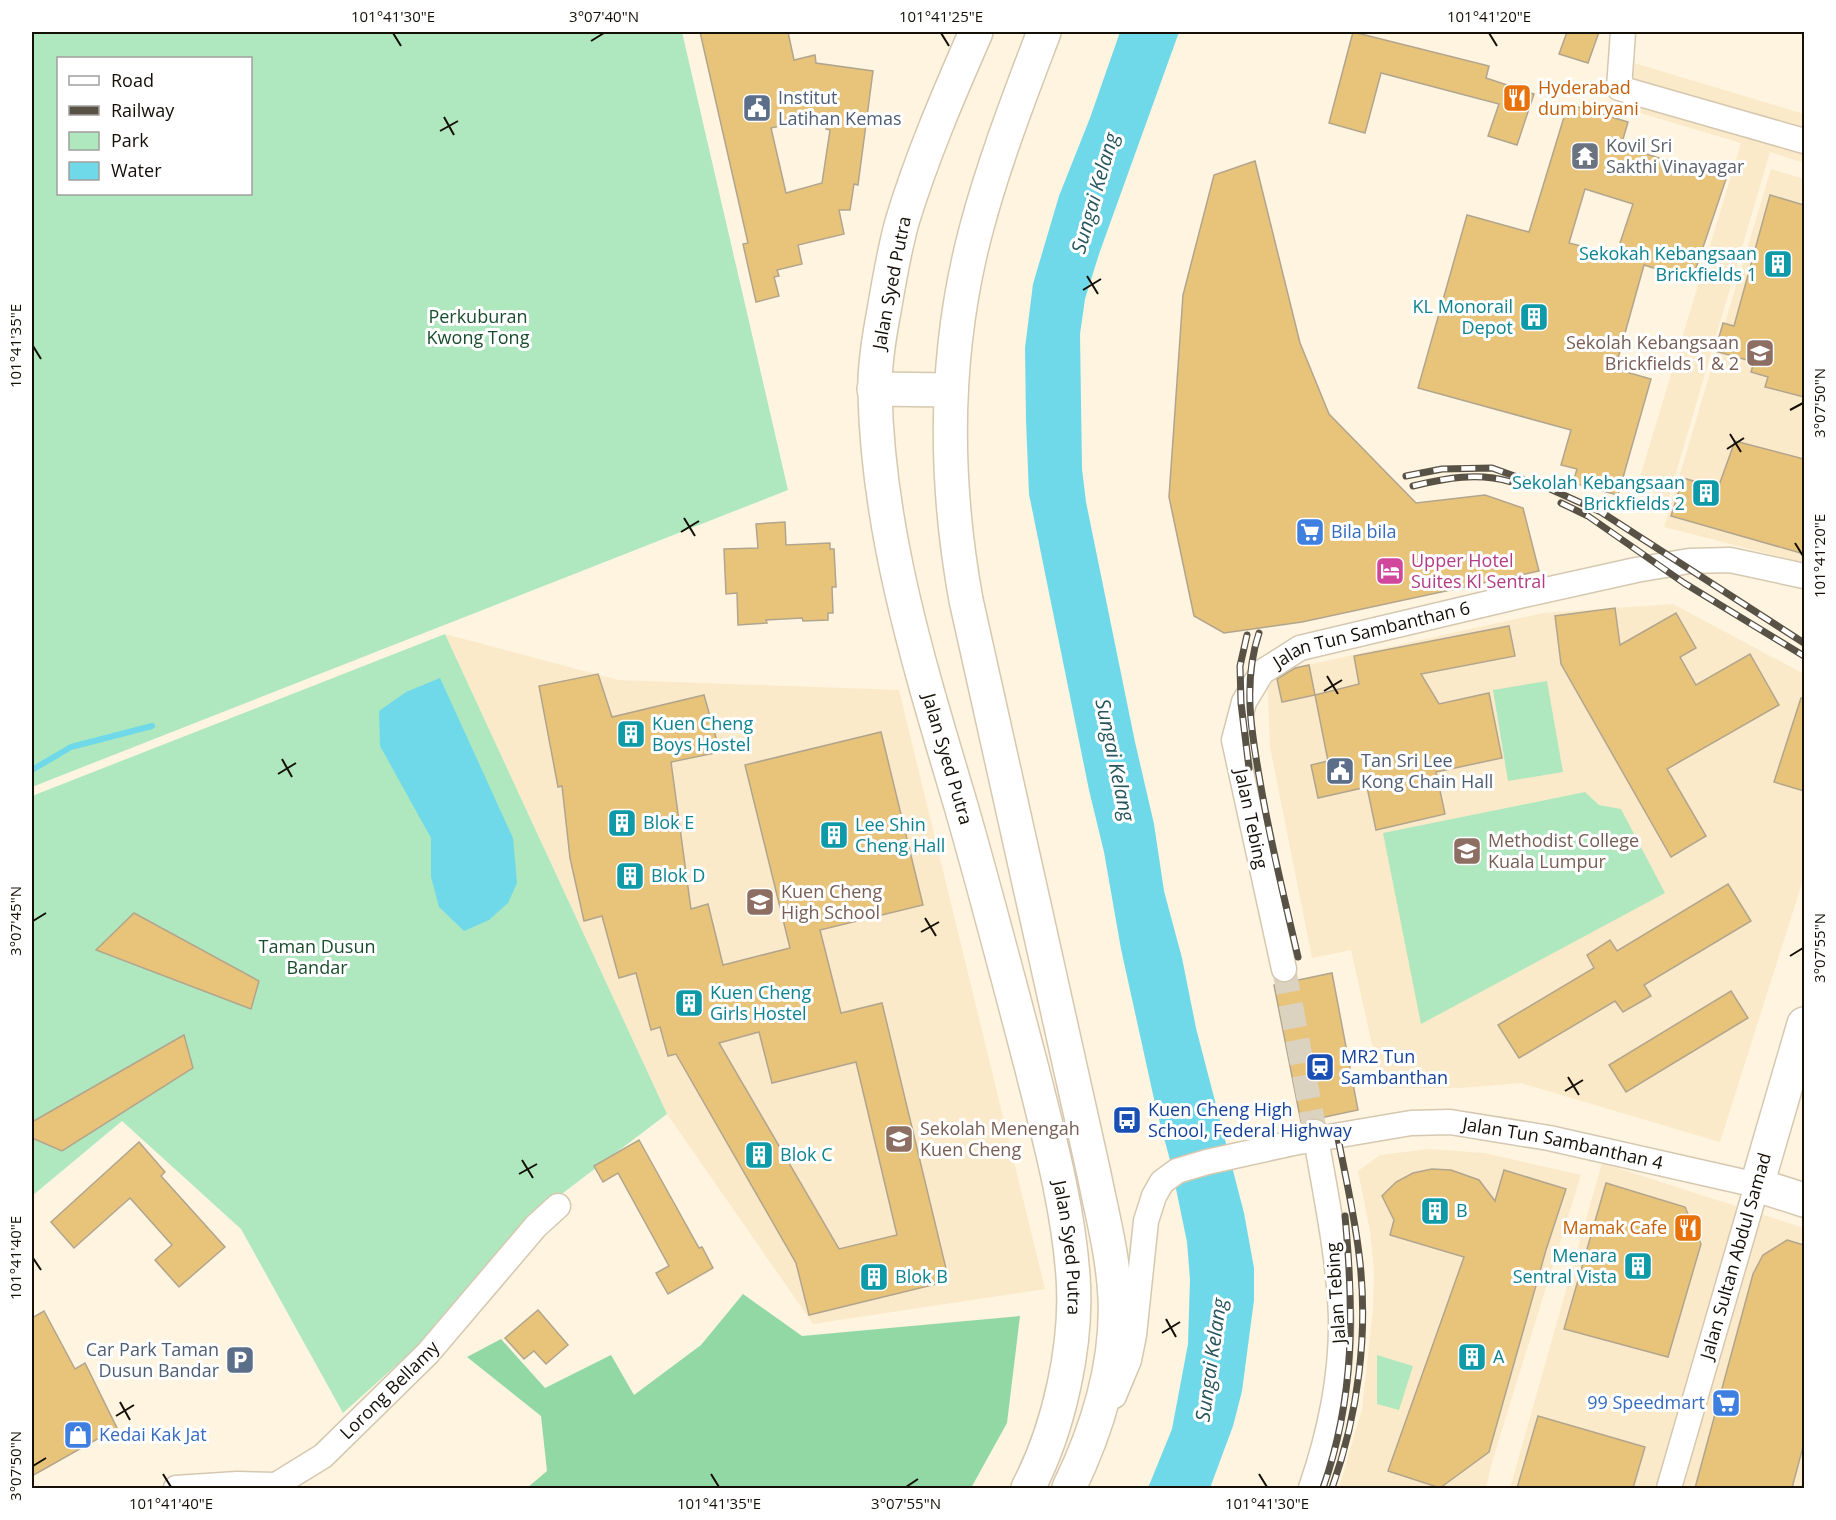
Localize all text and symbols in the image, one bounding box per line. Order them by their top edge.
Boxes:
text: 101°41'30"E [351,6,435,26]
text: 3°07'40"N [569,6,639,26]
text: 101°41'25"E [899,6,983,26]
text: 101°41'20"E [1447,6,1531,26]
legend [57,57,252,195]
text: Road [111,68,154,92]
place label: Hyderabad dum biryani [1538,75,1639,120]
restaurant icon: Hyderabad dum biryani [1501,82,1533,114]
place label: Institut Latihan Kemas [778,85,902,130]
public building icon: Institut Latihan Kemas [741,92,773,124]
text: Railway [111,98,175,122]
text: Park [111,128,149,152]
water label: Sungai Kelang [1064,129,1125,256]
place label: Kovil Sri Sakthi Vinayagar [1606,133,1745,178]
temple icon: Kovil Sri Sakthi Vinayagar [1569,140,1601,172]
text: Water [111,158,162,182]
street label: Jalan Syed Putra [866,214,916,354]
place label: Sekokah Kebangsaan Brickfields 1 [1579,241,1757,286]
building icon: Sekokah Kebangsaan Brickfields 1 [1762,248,1794,280]
place label: KL Monorail Depot [1413,294,1513,339]
building icon: KL Monorail Depot [1518,301,1550,333]
text: 101°41'35"E [5,304,25,388]
park label: Perkuburan Kwong Tong [427,304,530,349]
place label: Sekolah Kebangsaan Brickfields 1 & 2 [1566,330,1739,375]
school or university icon: Sekolah Kebangsaan Brickfields 1 & 2 [1744,337,1776,369]
text: 3°07'50"N [1809,368,1829,438]
place label: Sekolah Kebangsaan Brickfields 2 [1512,470,1685,515]
building icon: Sekolah Kebangsaan Brickfields 2 [1690,477,1722,509]
text: 101°41'20"E [1809,514,1829,598]
supermarket icon: Bila bila [1294,516,1326,548]
place label: Bila bila [1331,519,1397,543]
place label: Upper Hotel Suites Kl Sentral [1411,548,1546,593]
hotel icon: Upper Hotel Suites Kl Sentral [1374,555,1406,587]
street label: Jalan Tun Sambanthan 6 [1266,595,1472,674]
street label: Jalan Syed Putra [917,689,979,827]
water label: Sungai Kelang [1089,696,1142,824]
place label: Kuen Cheng Boys Hostel [652,711,753,756]
building icon: Kuen Cheng Boys Hostel [615,718,647,750]
place label: Tan Sri Lee Kong Chain Hall [1361,748,1493,793]
public building icon: Tan Sri Lee Kong Chain Hall [1324,755,1356,787]
street label: Jalan Tebing [1229,765,1274,871]
building icon: Blok E [606,807,638,839]
place label: Blok E [643,810,694,834]
place label: Lee Shin Cheng Hall [855,812,945,857]
building icon: Lee Shin Cheng Hall [818,819,850,851]
place label: Methodist College Kuala Lumpur [1488,828,1639,873]
school or university icon: Methodist College Kuala Lumpur [1451,835,1483,867]
building icon: Blok D [614,860,646,892]
place label: Blok D [651,863,705,887]
place label: Kuen Cheng High School [781,879,882,924]
text: 3°07'45"N [5,886,25,956]
school or university icon: Kuen Cheng High School [744,886,776,918]
text: 3°07'55"N [1809,913,1829,983]
park label: Taman Dusun Bandar [258,934,376,979]
place label: Kuen Cheng Girls Hostel [710,980,811,1025]
building icon: Kuen Cheng Girls Hostel [673,987,705,1019]
place label: MR2 Tun Sambanthan [1341,1044,1448,1089]
station icon: MR2 Tun Sambanthan [1304,1051,1336,1083]
place label: Kuen Cheng High School, Federal Highway [1148,1097,1353,1142]
bus stop icon: Kuen Cheng High School, Federal Highway [1111,1104,1143,1136]
street label: Jalan Tun Sambanthan 4 [1459,1111,1666,1174]
place label: Sekolah Menengah Kuen Cheng [920,1116,1080,1161]
school or university icon: Sekolah Menengah Kuen Cheng [883,1123,915,1155]
building icon: Blok C [743,1139,775,1171]
place label: Blok C [780,1142,832,1166]
street label: Jalan Sultan Abdul Samad [1693,1150,1776,1364]
street label: Jalan Syed Putra [1048,1176,1087,1316]
building icon: B [1419,1195,1451,1227]
place label: B [1456,1198,1468,1222]
restaurant icon: Mamak Cafe [1672,1212,1704,1244]
place label: Mamak Cafe [1563,1215,1667,1239]
text: 101°41'40"E [5,1216,25,1300]
street label: Jalan Tebing [1319,1241,1351,1347]
place label: Menara Sentral Vista [1513,1243,1617,1288]
building icon: Menara Sentral Vista [1622,1250,1654,1282]
building icon: Blok B [858,1261,890,1293]
place label: Blok B [895,1264,948,1288]
water label: Sungai Kelang [1188,1296,1233,1423]
street label: Lorong Bellamy [334,1335,445,1444]
place label: Car Park Taman Dusun Bandar [86,1337,220,1382]
building icon: A [1456,1341,1488,1373]
parking icon: Car Park Taman Dusun Bandar [224,1344,256,1376]
place label: A [1493,1344,1505,1368]
supermarket icon: 99 Speedmart [1710,1387,1742,1419]
place label: 99 Speedmart [1587,1390,1705,1414]
shop icon: Kedai Kak Jat [62,1419,94,1451]
place label: Kedai Kak Jat [99,1422,207,1446]
text: 3°07'50"N [5,1431,25,1501]
text: 101°41'40"E [129,1493,213,1513]
text: 101°41'35"E [677,1493,761,1513]
text: 3°07'55"N [871,1493,941,1513]
text: 101°41'30"E [1225,1493,1309,1513]

